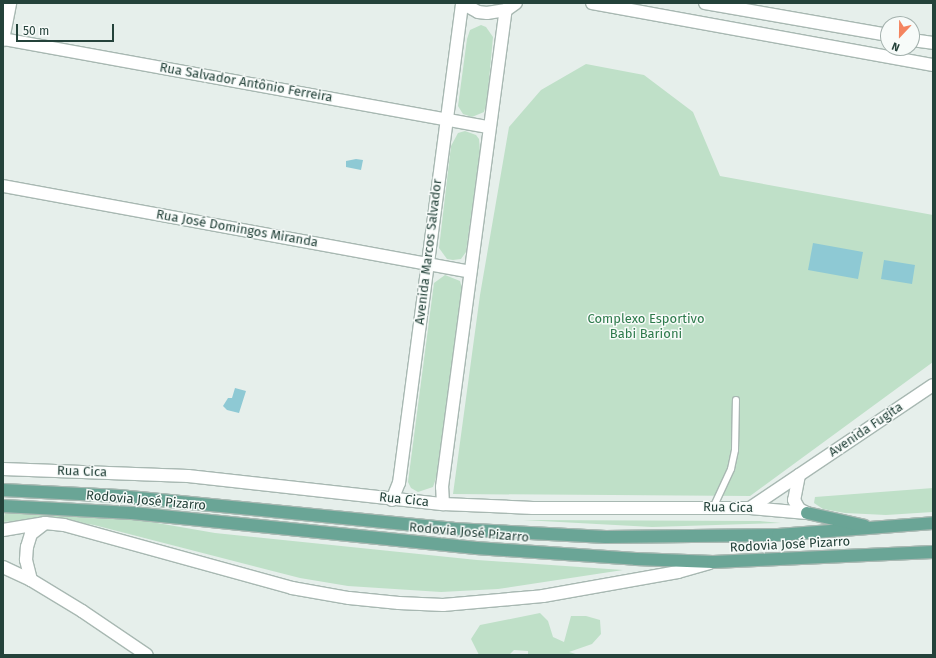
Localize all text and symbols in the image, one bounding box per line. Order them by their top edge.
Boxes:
scale bar [18,16,116,42]
north arrow [880,16,920,56]
text: 50 m [23,24,49,38]
text: N [890,39,902,54]
street label: Rua Salvador Antônio Ferreira [158,60,334,106]
street label: Avenida Marcos Salvador [412,178,446,326]
street label: Rua José Domingos Miranda [155,207,319,251]
park label: Complexo Esportivo Babi Barioni [588,312,704,343]
street label: Avenida Fugita [826,399,906,461]
street label: Rua Cica [57,463,107,481]
street label: Rodovia José Pizarro [85,488,207,514]
street label: Rua Cica [378,490,430,510]
street label: Rua Cica [703,500,753,516]
street label: Rodovia José Pizarro [408,520,530,546]
street label: Rodovia José Pizarro [730,534,850,556]

